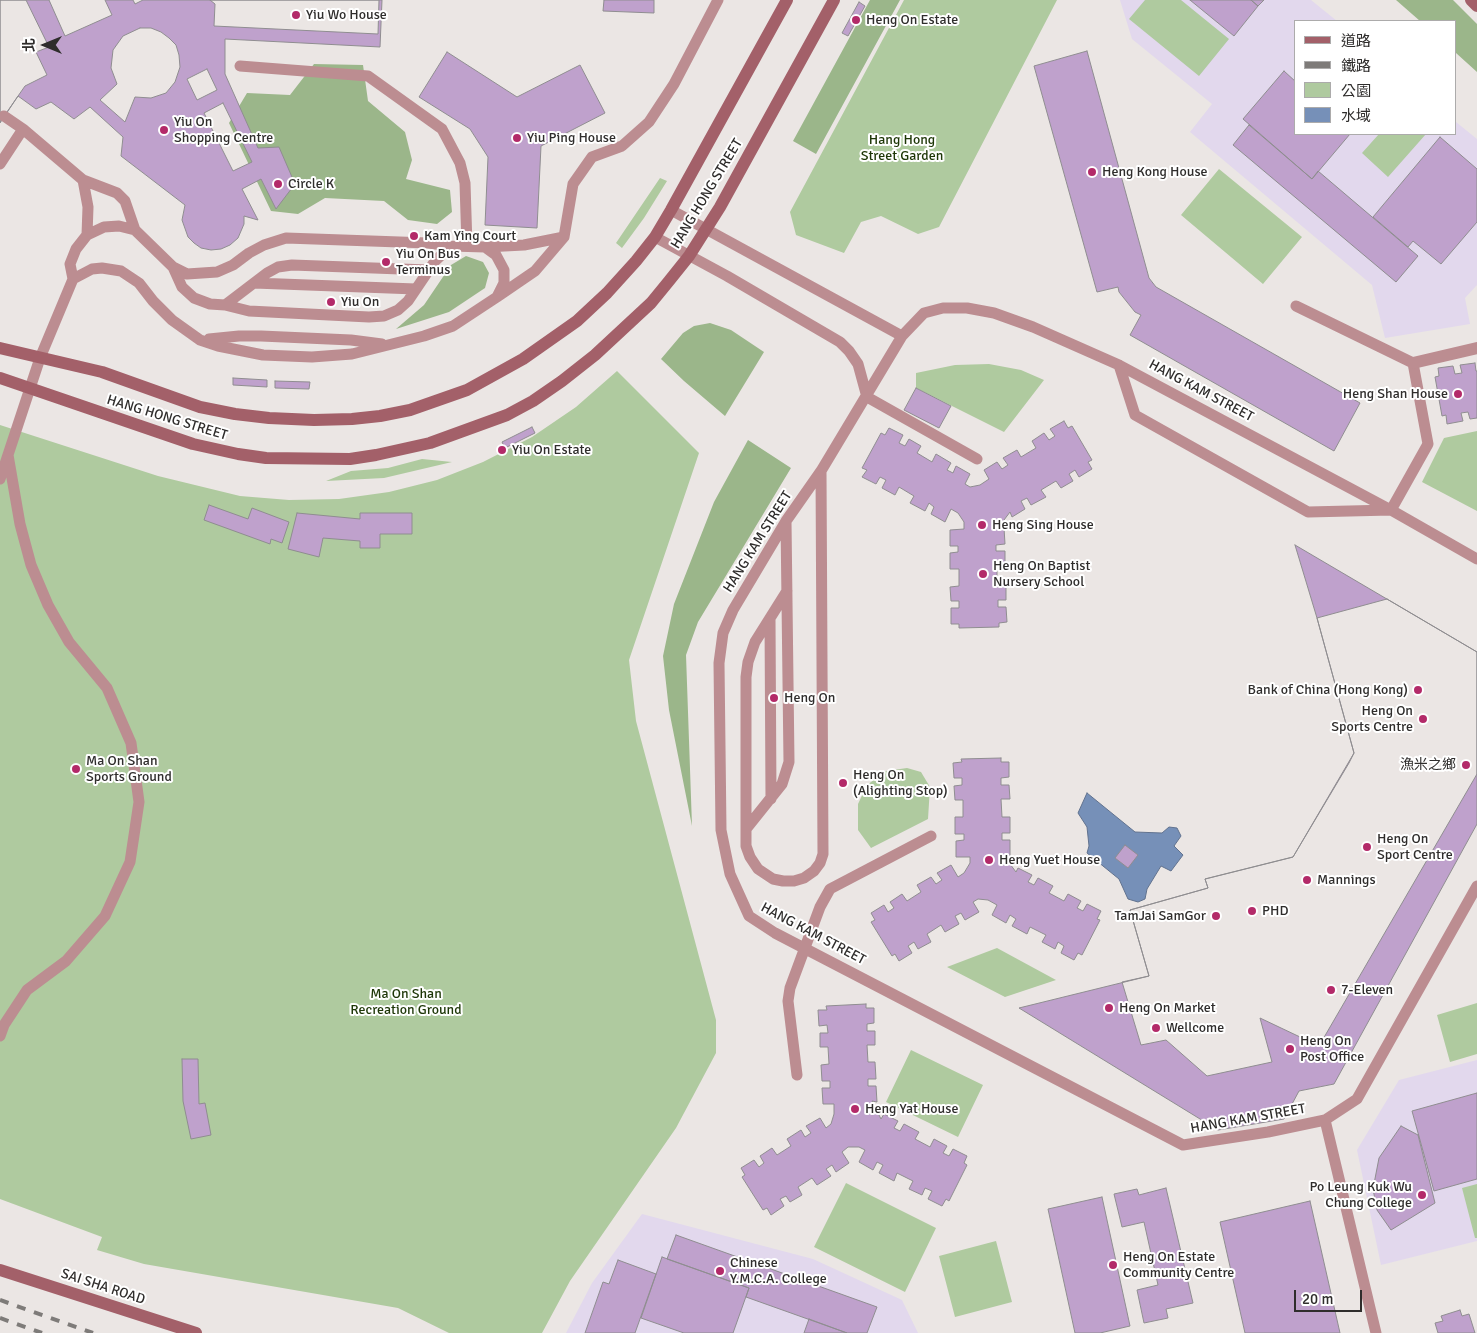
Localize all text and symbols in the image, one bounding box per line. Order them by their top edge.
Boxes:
place label: Yiu Wo House [306,7,387,23]
marker: Yiu Wo House [290,9,302,21]
place label: Heng On Estate [866,12,958,28]
marker: Heng On Estate [850,14,862,26]
north arrow [20,20,70,70]
legend [1294,20,1457,135]
text: 道路 [1341,32,1371,50]
text: 北 [21,38,38,52]
text: 鐵路 [1341,57,1371,75]
text: 公園 [1341,82,1371,100]
text: 水域 [1341,107,1371,125]
place label: Yiu On Shopping Centre [174,114,273,146]
marker: Yiu On Shopping Centre [158,124,170,136]
place label: Yiu Ping House [527,130,616,146]
marker: Yiu Ping House [511,132,523,144]
park label: Hang Hong Street Garden [861,132,943,164]
street label: HANG HONG STREET [668,136,746,252]
place label: Heng Kong House [1102,164,1208,180]
marker: Heng Kong House [1086,166,1098,178]
place label: Circle K [288,176,334,192]
marker: Circle K [272,178,284,190]
place label: Kam Ying Court [424,228,516,244]
marker: Kam Ying Court [408,230,420,242]
place label: Yiu On Bus Terminus [396,246,460,278]
marker: Yiu On Bus Terminus [380,256,392,268]
place label: Yiu On [341,294,379,310]
marker: Yiu On [325,296,337,308]
street label: HANG KAM STREET [1146,356,1256,426]
place label: Heng Shan House [1343,386,1448,402]
marker: Heng Shan House [1452,388,1464,400]
street label: HANG HONG STREET [105,392,229,444]
place label: Yiu On Estate [512,442,591,458]
marker: Yiu On Estate [496,444,508,456]
street label: HANG KAM STREET [720,488,796,596]
place label: Heng Sing House [992,517,1094,533]
marker: Heng Sing House [976,519,988,531]
place label: Heng On Baptist Nursery School [993,558,1090,590]
marker: Heng On Baptist Nursery School [977,568,989,580]
place label: Bank of China (Hong Kong) [1248,682,1408,698]
marker: Bank of China (Hong Kong) [1412,684,1424,696]
place label: Heng On [784,690,835,706]
marker: Heng On [768,692,780,704]
place label: Heng On Sports Centre [1331,703,1413,736]
marker: Heng On Sports Centre [1417,713,1429,725]
place label: Ma On Shan Sports Ground [86,753,172,786]
place label: 漁米之鄉 [1400,757,1456,773]
marker: 漁米之鄉 [1460,759,1472,771]
marker: Ma On Shan Sports Ground [70,763,82,775]
place label: Heng On (Alighting Stop) [853,767,948,800]
marker: Heng On (Alighting Stop) [837,777,849,789]
place label: Heng On Sport Centre [1377,831,1453,864]
marker: Heng On Sport Centre [1361,841,1373,853]
place label: Heng Yuet House [999,852,1100,868]
marker: Heng Yuet House [983,854,995,866]
place label: Mannings [1317,872,1376,888]
marker: Mannings [1301,874,1313,886]
street label: HANG KAM STREET [758,899,868,969]
place label: PHD [1262,903,1288,919]
marker: PHD [1246,905,1258,917]
place label: TamJai SamGor [1115,908,1206,924]
marker: TamJai SamGor [1210,910,1222,922]
place label: 7-Eleven [1341,982,1393,998]
marker: 7-Eleven [1325,984,1337,996]
park label: Ma On Shan Recreation Ground [350,986,462,1019]
place label: Heng On Market [1119,1000,1216,1016]
marker: Heng On Market [1103,1002,1115,1014]
place label: Wellcome [1166,1020,1224,1036]
marker: Wellcome [1150,1022,1162,1034]
place label: Heng On Post Office [1300,1033,1364,1066]
marker: Heng On Post Office [1284,1043,1296,1055]
place label: Heng Yat House [865,1101,958,1117]
street label: HANG KAM STREET [1189,1101,1307,1137]
marker: Heng Yat House [849,1103,861,1115]
place label: Po Leung Kuk Wu Chung College [1309,1179,1412,1212]
marker: Po Leung Kuk Wu Chung College [1416,1189,1428,1201]
place label: Heng On Estate Community Centre [1123,1249,1234,1282]
place label: Chinese Y.M.C.A. College [730,1255,827,1288]
marker: Heng On Estate Community Centre [1107,1259,1119,1271]
marker: Chinese Y.M.C.A. College [714,1265,726,1277]
street label: SAI SHA ROAD [59,1266,147,1308]
scale bar [1297,1280,1364,1312]
text: 20 m [1302,1290,1333,1308]

